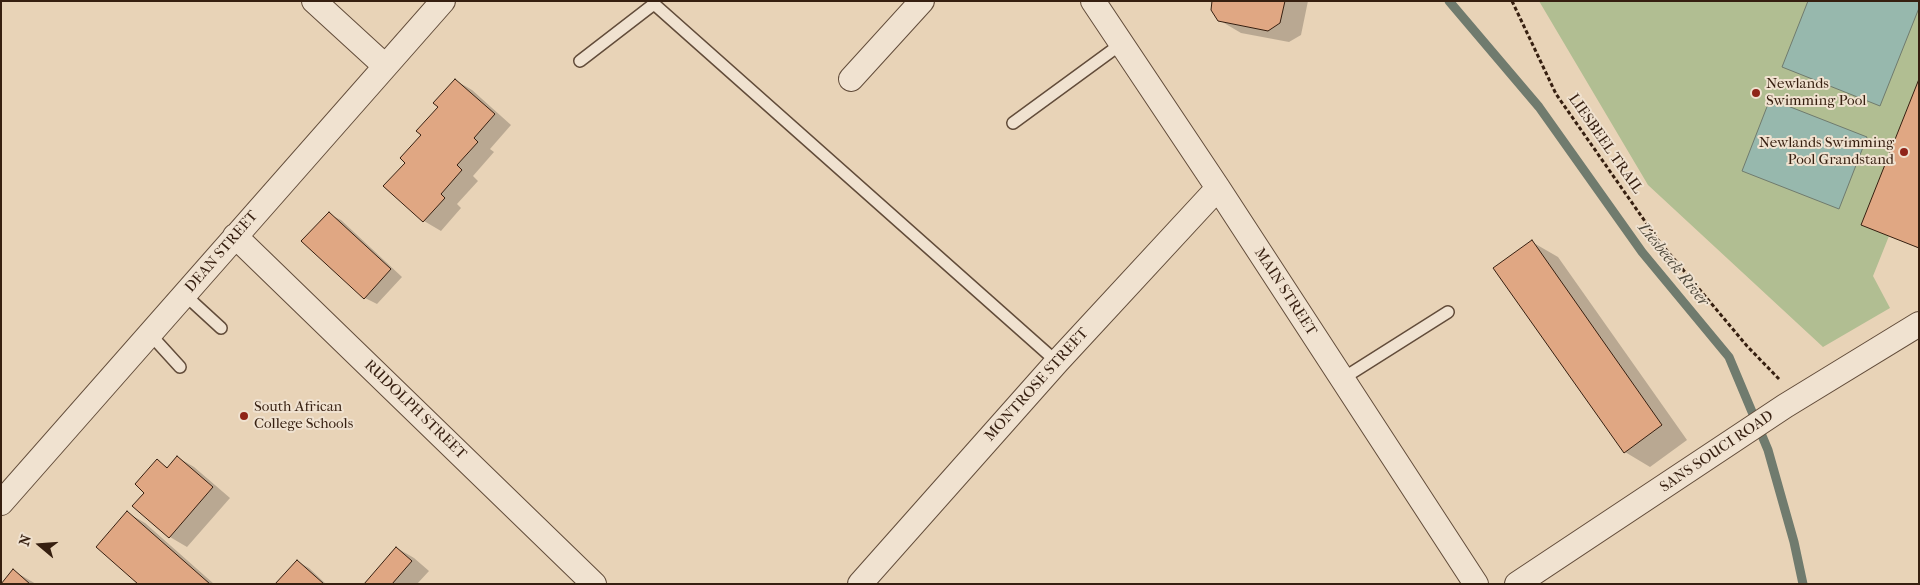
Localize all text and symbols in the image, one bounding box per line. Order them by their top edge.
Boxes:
place label: Newlands Swimming Pool [1766,75,1866,110]
marker: Newlands Swimming Pool [1750,87,1762,99]
street label: LIESBEEL TRAIL [1564,91,1646,197]
place label: Newlands Swimming Pool Grandstand [1759,134,1894,169]
marker: Newlands Swimming Pool Grandstand [1898,146,1910,158]
street label: DEAN STREET [182,208,262,296]
water label: Liesbeeck River [1633,219,1713,311]
street label: MAIN STREET [1250,245,1320,339]
street label: MONTROSE STREET [981,325,1093,445]
street label: RUDOLPH STREET [360,357,470,463]
place label: South African College Schools [254,398,353,433]
street label: SANS SOUCI ROAD [1657,407,1777,497]
marker: South African College Schools [238,410,250,422]
north arrow [15,520,65,570]
text: N [16,533,35,548]

